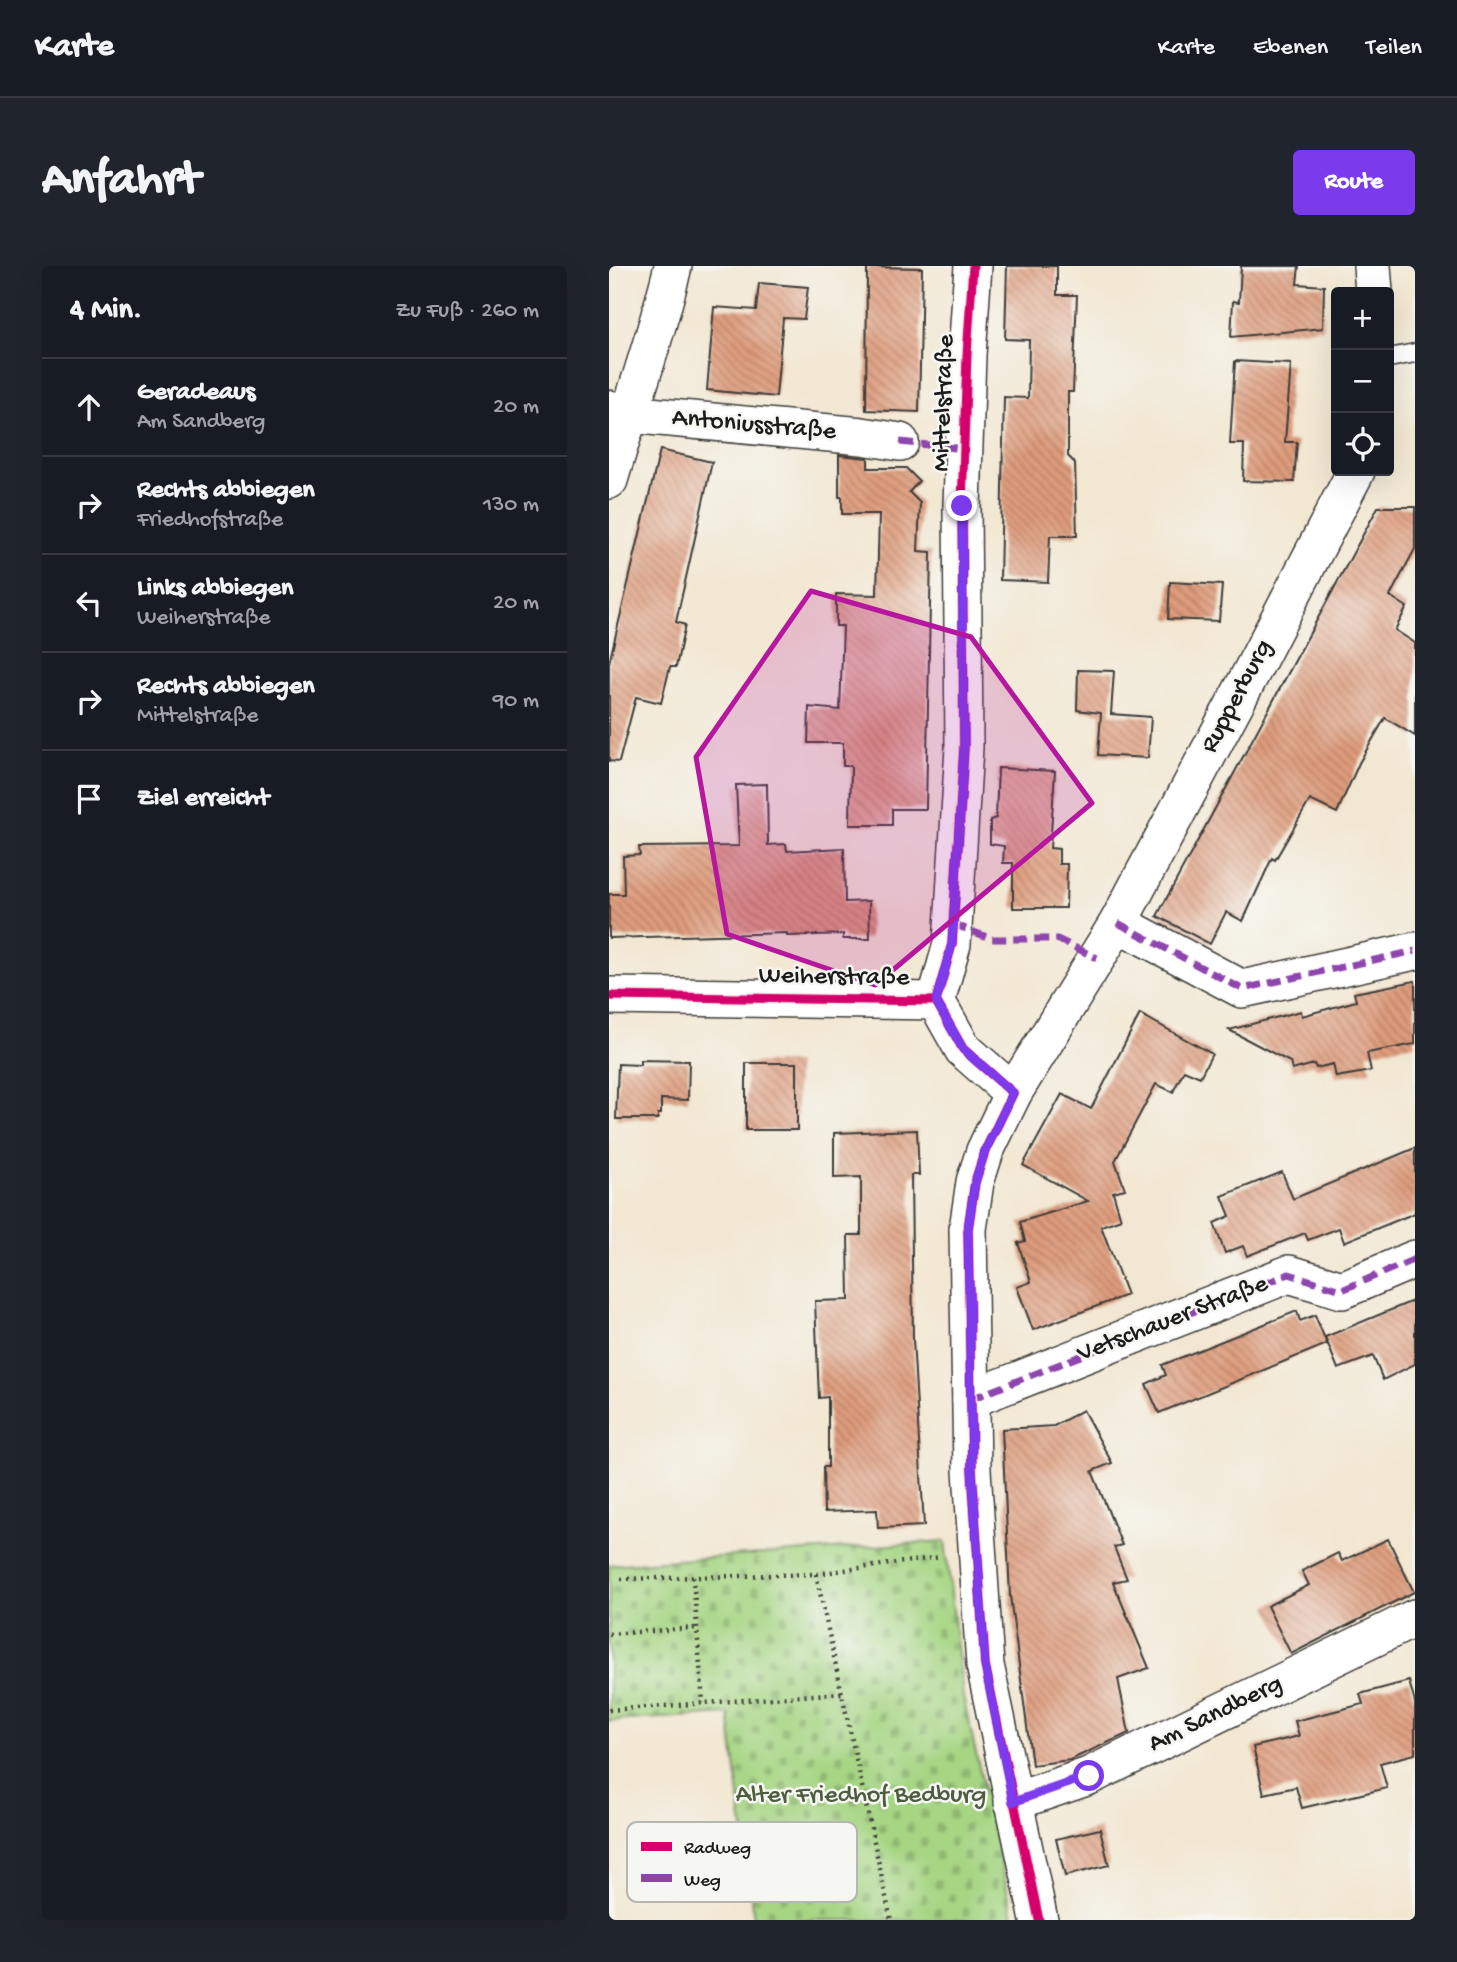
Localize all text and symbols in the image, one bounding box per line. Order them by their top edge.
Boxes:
text: Karte [35,29,114,67]
text: Karte [1158,34,1215,63]
text: Ebenen [1253,34,1328,63]
text: Teilen [1366,34,1422,63]
button: Route [1293,150,1415,215]
text: Anfahrt [42,153,200,211]
map controls [1331,287,1394,476]
button: + [1331,287,1394,350]
text: 4 Min. [70,294,142,329]
text: Zu Fuß · 260 m [395,298,539,325]
street label: Mittelstraße [927,333,963,472]
button: − [1331,350,1394,413]
text: Geradeaus [137,378,255,409]
icon: ahead [70,388,108,426]
text: 20 m [493,394,539,421]
street label: Antoniusstraße [671,403,838,449]
text: Am Sandberg [137,409,265,436]
button: locate [1331,413,1394,476]
text: Rechts abbiegen [137,476,315,507]
icon: right [70,486,108,524]
route end [946,490,977,521]
text: 130 m [483,492,539,519]
text: Friedhofstraße [137,507,283,534]
text: Links abbiegen [137,574,293,605]
icon: left [70,584,108,622]
text: 20 m [493,590,539,617]
text: Weiherstraße [137,605,270,632]
street label: Rupperburg [1195,635,1281,759]
text: Rechts abbiegen [137,672,315,703]
icon: right [70,682,108,720]
text: 90 m [493,688,539,715]
text: Mittelstraße [137,703,258,730]
icon: arrive [70,780,108,818]
text: Ziel erreicht [137,784,269,815]
street label: Weiherstraße [758,961,910,995]
street label: Vetschauer Straße [1072,1269,1273,1371]
street label: Am Sandberg [1144,1669,1288,1761]
route start [1073,1760,1104,1791]
park label: Alter Friedhof Bedburg [736,1781,986,1812]
legend [627,1822,857,1902]
text: Radweg [684,1838,751,1861]
text: Weg [684,1870,721,1893]

